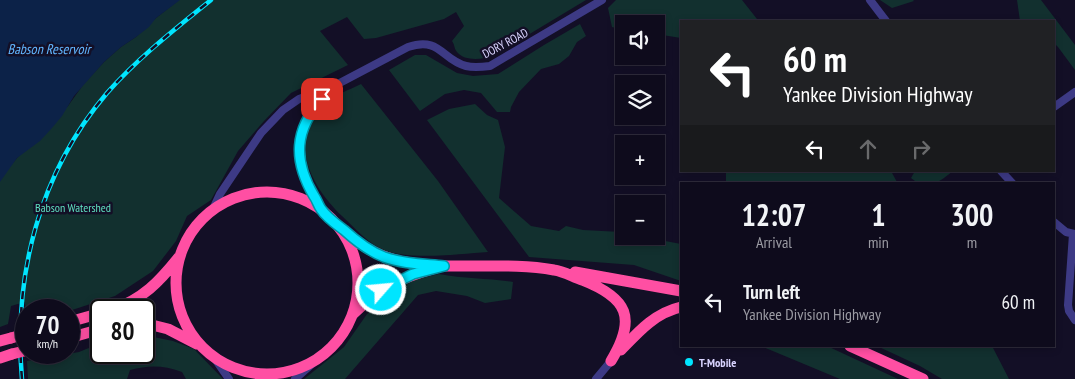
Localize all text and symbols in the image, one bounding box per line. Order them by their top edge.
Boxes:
map controls [615,15,665,245]
button: sound [615,15,665,65]
street label: DORY ROAD [480,25,530,61]
text: 60 m [783,36,847,82]
water label: Babson Reservoir [8,40,93,58]
icon: left [700,40,765,105]
button: layers [615,75,665,125]
pin [301,78,343,120]
text: Yankee Division Highway [783,80,973,108]
icon: arrive [308,85,336,113]
button: + [615,135,665,185]
icon: left [801,135,829,163]
icon: ahead [854,135,882,163]
icon: right [907,135,935,163]
button: − [615,195,665,245]
text: 12:07 [742,195,806,234]
text: 1 [871,195,886,234]
text: 300 [950,195,993,234]
park label: Babson Watershed [35,200,111,215]
text: Arrival [756,232,792,252]
text: min [868,232,889,252]
text: m [967,232,977,252]
position arrow [354,263,406,315]
text: Turn left [743,280,800,304]
icon: left [700,288,728,316]
text: 60 m [1002,290,1035,314]
speed limit sign: 80 [90,299,155,364]
text: Yankee Division Highway [743,304,881,324]
text: 70 [36,309,59,341]
text: km/h [37,336,58,351]
place label: T-Mobile [699,355,736,370]
marker: T-Mobile [683,356,695,368]

